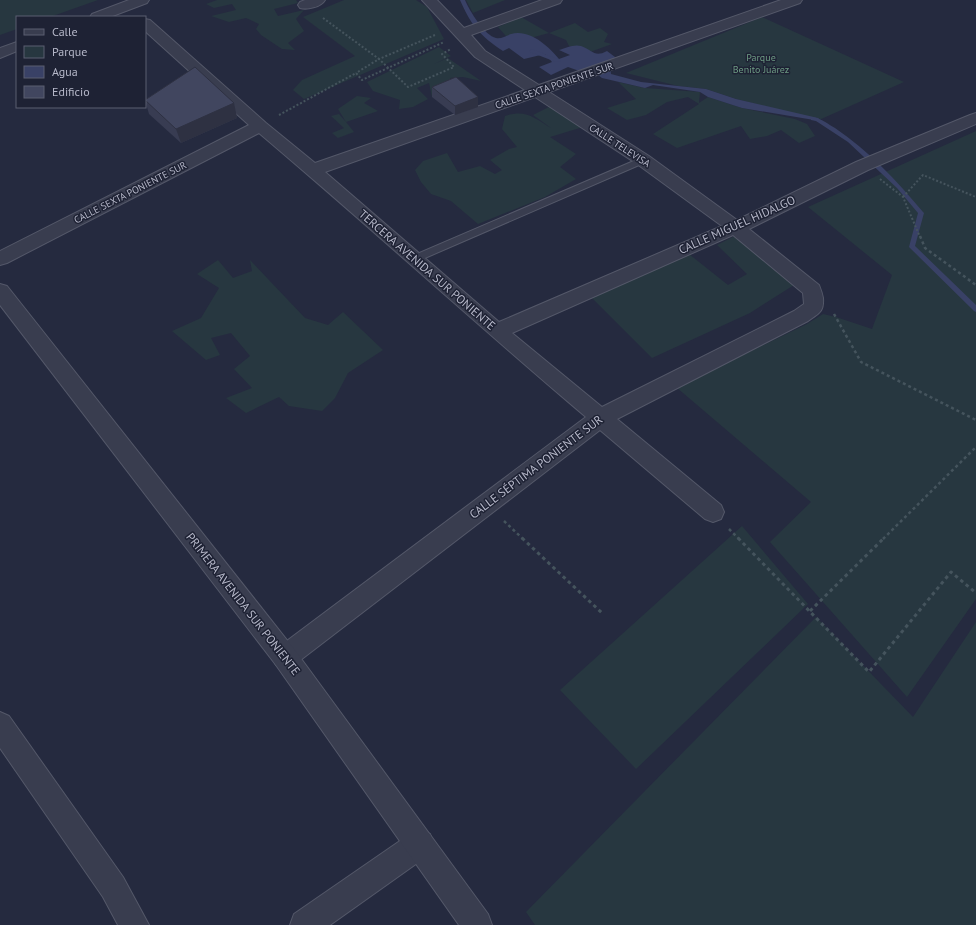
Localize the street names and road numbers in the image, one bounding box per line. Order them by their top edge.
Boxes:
street label: CALLE SEXTA PONIENTE SUR [493,59,615,112]
street label: CALLE TELEVISA [587,121,653,170]
street label: CALLE SEXTA PONIENTE SUR [72,158,189,227]
street label: CALLE MIGUEL HIDALGO [676,192,797,257]
street label: TERCERA AVENIDA SUR PONIENTE [356,206,499,333]
street label: CALLE SÉPTIMA PONIENTE SUR [466,412,605,522]
street label: PRIMERA AVENIDA SUR PONIENTE [183,530,304,678]

